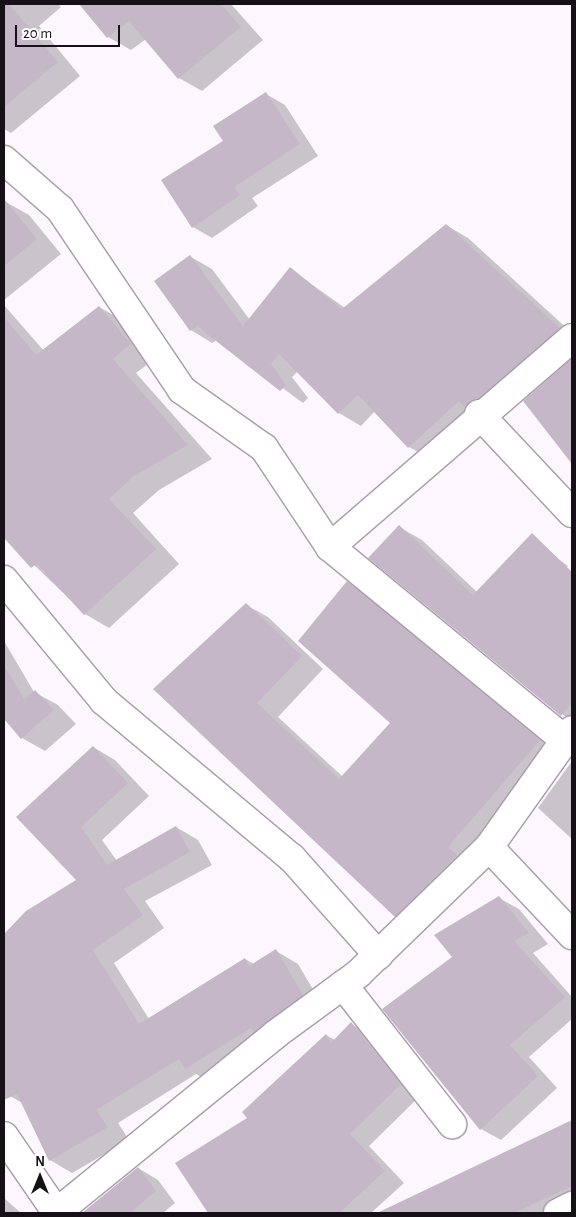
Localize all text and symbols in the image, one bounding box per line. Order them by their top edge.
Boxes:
scale bar [18,15,122,47]
text: 20 m [23,26,52,41]
north arrow [15,1152,65,1202]
text: N [35,1155,45,1169]

